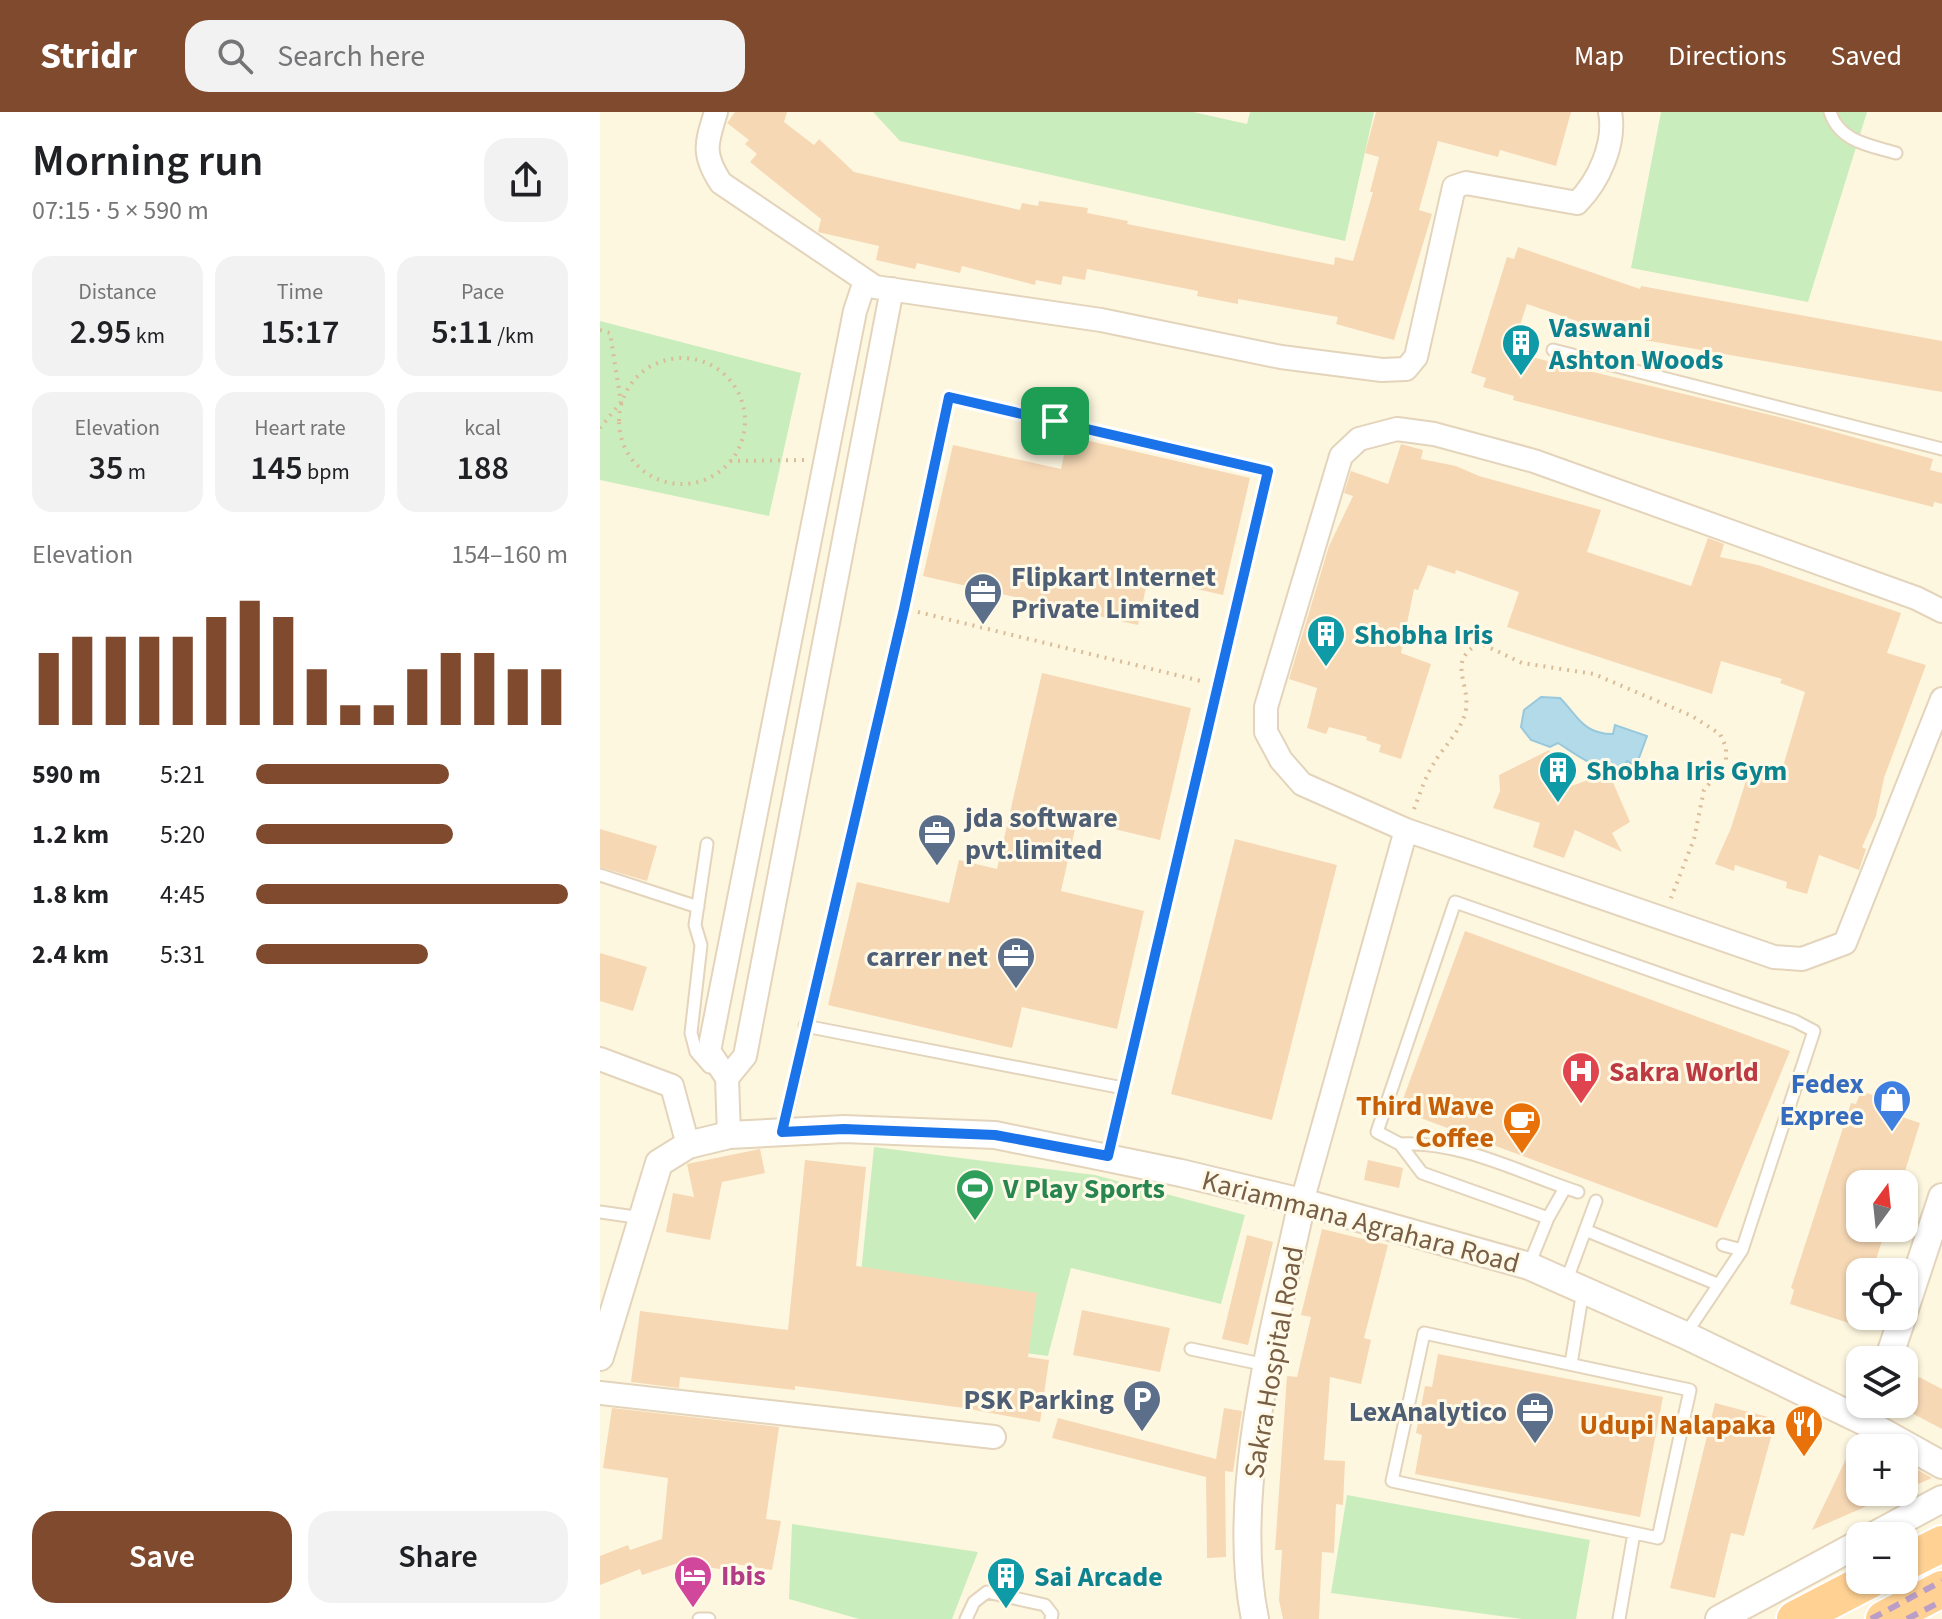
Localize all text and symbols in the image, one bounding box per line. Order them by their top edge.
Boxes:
search box [185,20,745,92]
text: Stridr [40,29,137,83]
icon: search [213,34,257,78]
text: Search here [277,35,425,78]
text: Map [1574,36,1624,76]
text: Directions [1668,36,1787,76]
text: Saved [1831,36,1902,76]
text: Morning run [32,130,263,193]
button: share [484,138,568,222]
text: 07:15 · 5 × 590 m [32,192,209,229]
text: Distance [78,276,156,308]
text: Time [277,276,323,308]
text: Pace [461,276,504,308]
text: 2.95 [70,308,131,357]
text: 15:17 [260,308,340,357]
text: 5:11 [431,308,493,357]
place label: Vaswani Ashton Woods [1548,308,1723,380]
text: km [131,320,165,352]
text: /km [493,320,534,352]
building icon: Vaswani Ashton Woods [1500,322,1542,377]
pin [1021,387,1089,455]
icon: arrive [1033,399,1077,443]
text: Elevation [74,412,160,444]
text: Heart rate [254,412,346,444]
text: kcal [464,412,501,444]
text: 35 [89,444,123,493]
text: 145 [250,444,303,493]
text: 188 [457,444,509,493]
text: m [123,456,146,488]
text: bpm [303,456,350,488]
text: Elevation [32,536,133,573]
text: 154–160 m [451,536,568,573]
place label: Flipkart Internet Private Limited [1011,557,1216,629]
office icon: Flipkart Internet Private Limited [962,571,1004,626]
building icon: Shobha Iris [1305,613,1347,668]
place label: Shobha Iris [1354,615,1493,655]
building icon: Shobha Iris Gym [1537,749,1579,804]
place label: Shobha Iris Gym [1586,751,1787,791]
text: 590 m [32,756,101,793]
text: 5:21 [160,756,205,793]
place label: jda software pvt.limited [963,798,1118,870]
office icon: jda software pvt.limited [916,812,958,867]
text: 1.2 km [32,816,109,853]
text: 5:20 [160,816,205,853]
text: 1.8 km [32,876,109,913]
text: 4:45 [160,876,205,913]
office icon: carrer net [995,935,1037,990]
text: 2.4 km [32,936,109,973]
text: 5:31 [160,936,205,973]
place label: carrer net [866,937,988,977]
hospital icon: Sakra World [1560,1050,1602,1105]
place label: Sakra World [1609,1052,1759,1092]
place label: Fedex Expree [1780,1064,1864,1136]
shop icon: Fedex Expree [1871,1078,1913,1133]
place label: Third Wave Coffee [1356,1086,1494,1158]
cafe icon: Third Wave Coffee [1501,1100,1543,1155]
street label: Kariammana Agrahara Road [1197,1160,1524,1284]
sports icon: V Play Sports [954,1167,996,1222]
place label: V Play Sports [1002,1169,1165,1209]
north arrow [1846,1170,1918,1242]
map controls [1846,1170,1918,1594]
street label: Sakra Hospital Road [1234,1243,1314,1481]
button: locate [1846,1258,1918,1330]
button: layers [1846,1346,1918,1418]
parking icon: PSK Parking [1121,1378,1163,1433]
place label: PSK Parking [964,1380,1114,1420]
office icon: LexAnalytico [1514,1390,1556,1445]
place label: LexAnalytico [1349,1392,1507,1432]
restaurant icon: Udupi Nalapaka [1783,1403,1825,1458]
place label: Udupi Nalapaka [1580,1405,1776,1445]
button: + [1846,1434,1918,1506]
button: Save [32,1511,292,1603]
button: Share [308,1511,568,1603]
button: − [1846,1522,1918,1594]
hotel icon: Ibis [672,1554,714,1609]
building icon: Sai Arcade [985,1555,1027,1610]
place label: Ibis [721,1556,766,1596]
place label: Sai Arcade [1034,1557,1163,1597]

